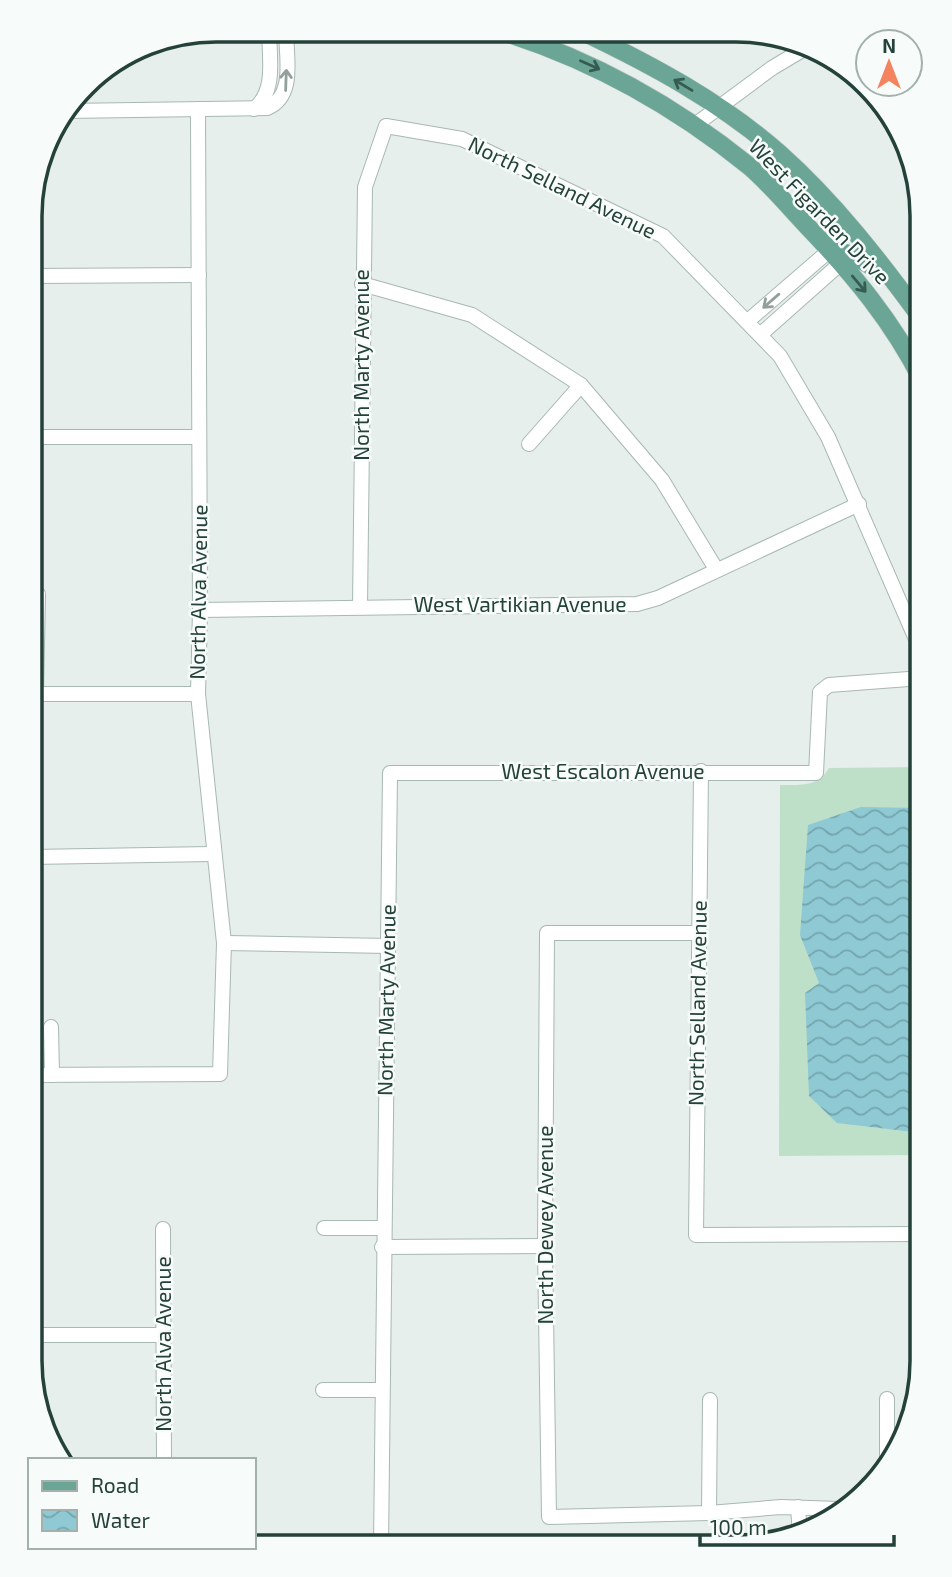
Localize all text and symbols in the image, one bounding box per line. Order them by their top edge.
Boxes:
north arrow [854,28,924,98]
text: N [882,34,896,57]
one-way arrow [578,59,600,72]
one-way arrow [279,69,292,92]
one-way arrow [673,78,693,92]
street label: North Selland Avenue [465,130,661,243]
street label: West Figarden Drive [744,133,896,289]
street label: North Marty Avenue [348,269,373,461]
one-way arrow [851,274,867,292]
one-way arrow [762,293,780,309]
street label: North Alva Avenue [183,504,212,680]
street label: West Vartikian Avenue [413,591,627,616]
street label: West Escalon Avenue [501,758,705,783]
street label: North Selland Avenue [682,900,711,1106]
street label: North Marty Avenue [371,904,400,1096]
street label: North Dewey Avenue [532,1126,557,1324]
street label: North Alva Avenue [150,1256,175,1432]
legend [28,1458,256,1549]
text: Road [91,1472,139,1497]
scale bar [700,1504,894,1548]
text: Water [91,1507,150,1532]
text: 100 m [710,1514,767,1539]

